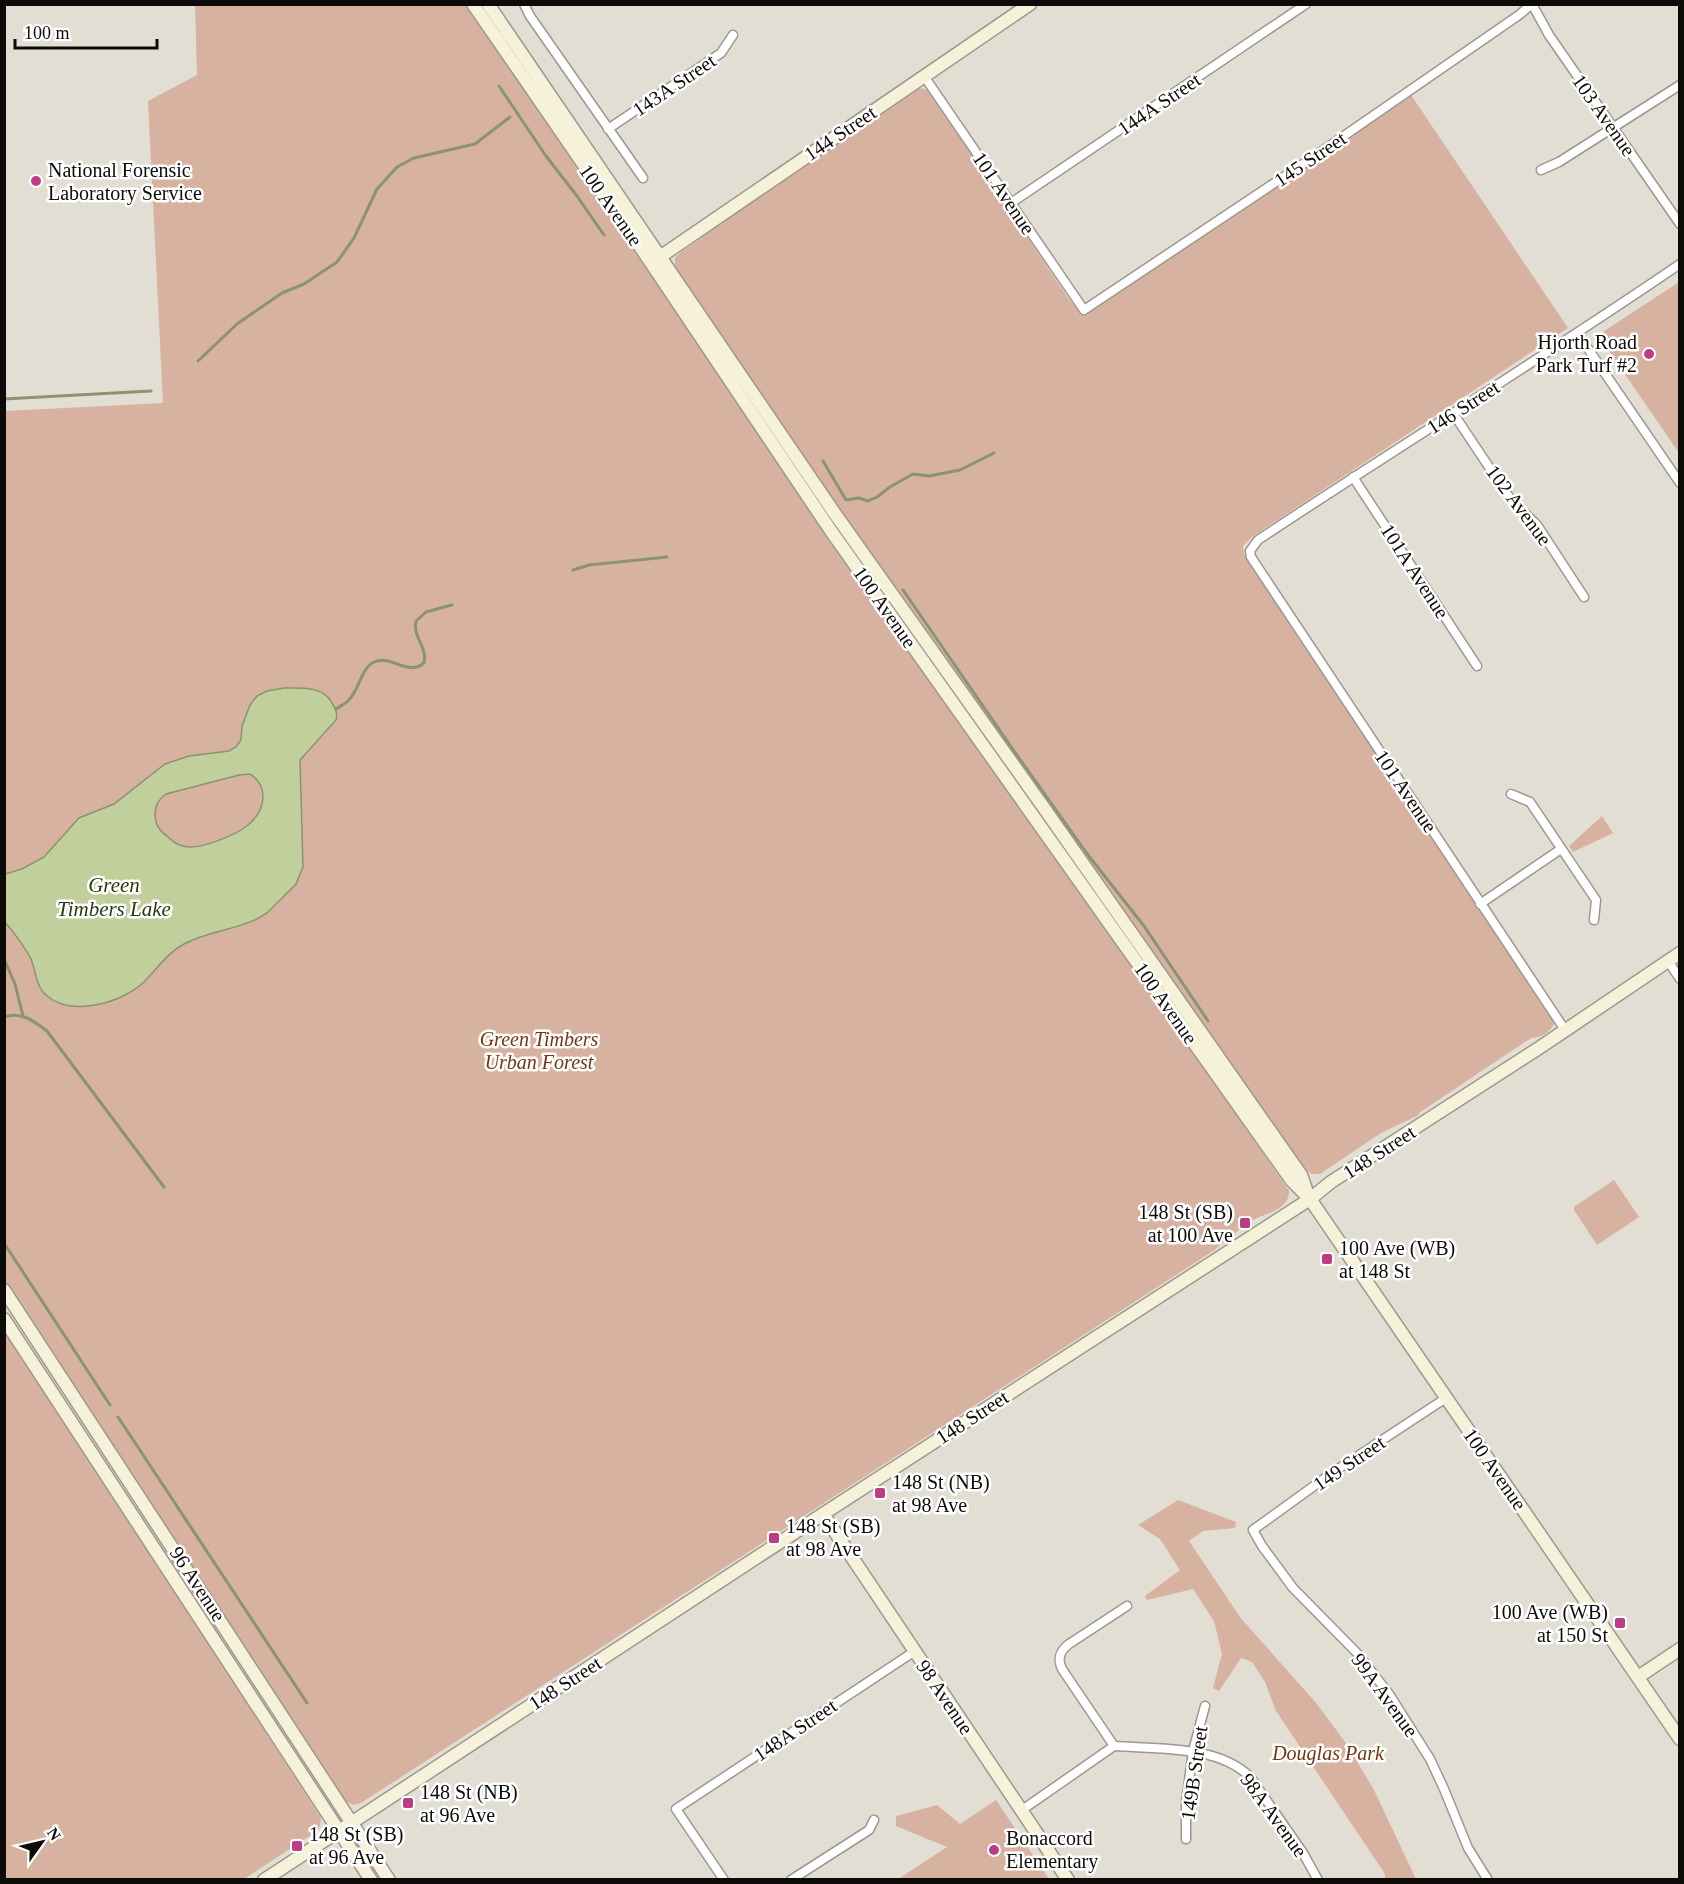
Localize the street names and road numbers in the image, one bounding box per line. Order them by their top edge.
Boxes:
street label: 143A Street [628,49,720,121]
street label: 144A Street [1113,68,1205,140]
street label: 103 Avenue [1568,70,1640,160]
street label: 144 Street [800,101,880,165]
street label: 145 Street [1270,127,1350,191]
street label: 101 Avenue [968,148,1040,238]
street label: 100 Avenue [575,160,647,250]
street label: 146 Street [1423,375,1504,438]
street label: 102 Avenue [1482,461,1556,549]
street label: 101A Avenue [1376,520,1454,622]
street label: 100 Avenue [849,562,921,652]
street label: 101 Avenue [1370,746,1442,836]
street label: 100 Avenue [1130,958,1202,1048]
street label: 148 Street [1339,1120,1420,1183]
street label: 148 Street [932,1385,1013,1448]
street label: 100 Avenue [1459,1424,1531,1514]
street label: 149 Street [1309,1431,1389,1495]
street label: 96 Avenue [166,1543,230,1626]
street label: 99A Avenue [1347,1649,1423,1741]
street label: 148 Street [525,1651,606,1714]
street label: 98 Avenue [912,1656,978,1738]
street label: 148A Street [749,1694,841,1766]
street label: 149B Street [1176,1724,1212,1822]
street label: 98A Avenue [1236,1769,1312,1861]

